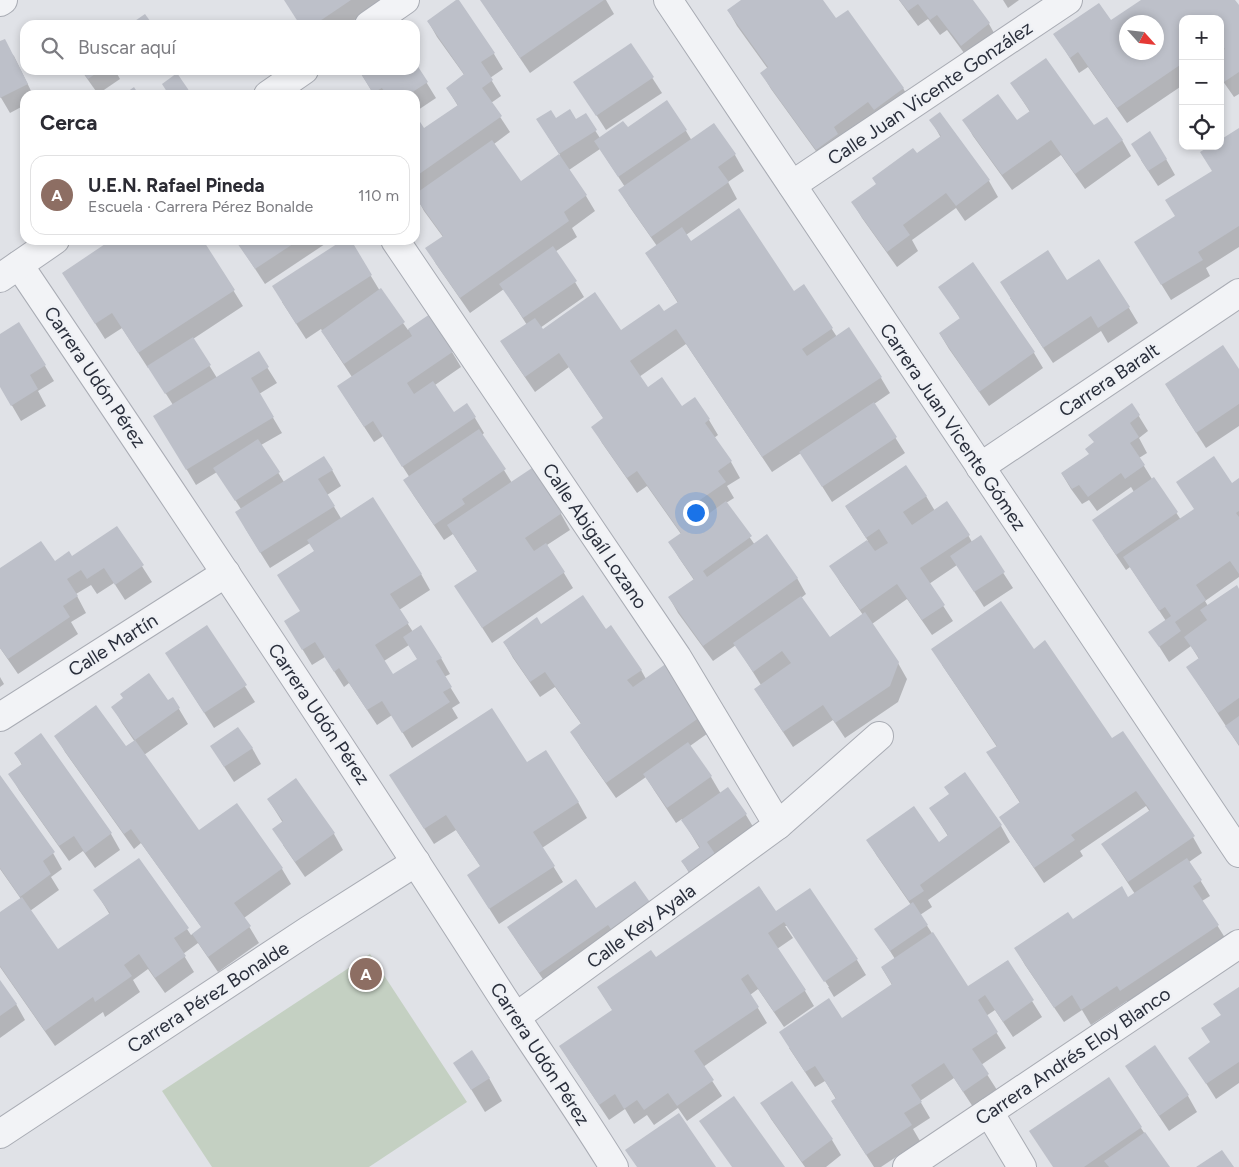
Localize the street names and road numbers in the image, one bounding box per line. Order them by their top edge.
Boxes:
street label: Calle Juan Vicente González [823,16,1037,170]
street label: Carrera Udón Pérez [39,302,151,452]
street label: Carrera Juan Vicente Gómez [875,319,1031,535]
street label: Carrera Baralt [1054,338,1164,422]
street label: Calle Abigaíl Lozano [538,459,652,613]
street label: Calle Martín [64,608,162,682]
street label: Carrera Udón Pérez [263,639,375,789]
street label: Calle Key Ayala [582,879,700,973]
street label: Carrera Pérez Bonalde [123,936,293,1058]
street label: Carrera Udón Pérez [485,978,595,1130]
street label: Carrera Andrés Eloy Blanco [971,982,1175,1130]

